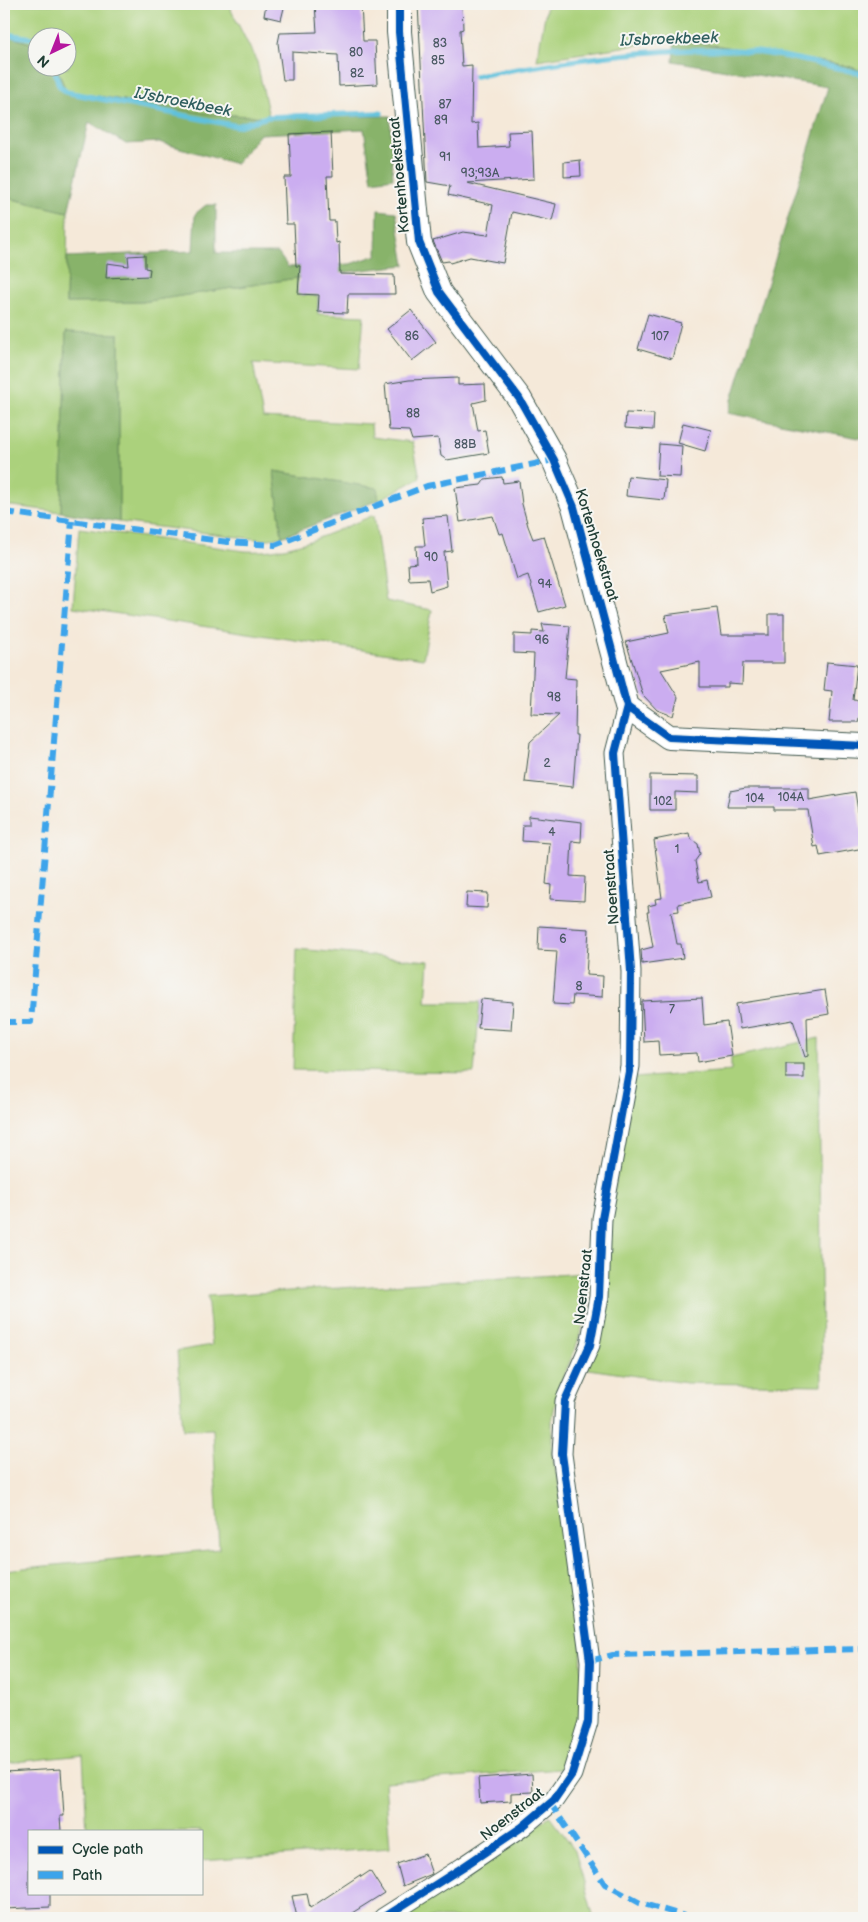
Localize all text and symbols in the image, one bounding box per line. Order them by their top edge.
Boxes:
north arrow [28,28,78,78]
water label: IJsbroekbeek [619,28,720,51]
house number: 83 [433,36,447,51]
house number: 80 [349,45,363,60]
text: N [34,51,53,71]
house number: 85 [431,53,445,68]
house number: 82 [350,66,364,81]
water label: IJsbroekbeek [132,84,234,121]
house number: 87 [439,97,452,112]
house number: 89 [434,113,448,128]
street label: Kortenhoekstraat [385,116,414,234]
house number: 91 [439,150,451,165]
house number: 93;93A [461,166,500,181]
house number: 86 [405,329,419,344]
house number: 107 [651,329,669,344]
house number: 88 [406,406,420,421]
house number: 88B [454,437,476,452]
street label: Kortenhoekstraat [570,486,623,604]
house number: 90 [424,550,438,565]
house number: 94 [538,577,553,592]
house number: 96 [535,633,549,648]
house number: 98 [547,690,561,705]
house number: 2 [543,756,551,771]
house number: 104A [778,790,805,805]
house number: 104 [745,791,765,806]
house number: 102 [654,794,672,809]
house number: 4 [548,825,556,840]
house number: 1 [675,842,679,857]
street label: Noenstraat [599,848,624,925]
house number: 6 [559,932,567,947]
house number: 8 [576,979,583,994]
house number: 7 [669,1002,675,1017]
street label: Noenstraat [570,1248,597,1326]
street label: Noenstraat [477,1783,548,1845]
legend [28,1830,202,1894]
text: Cycle path [72,1840,143,1859]
text: Path [72,1866,102,1885]

